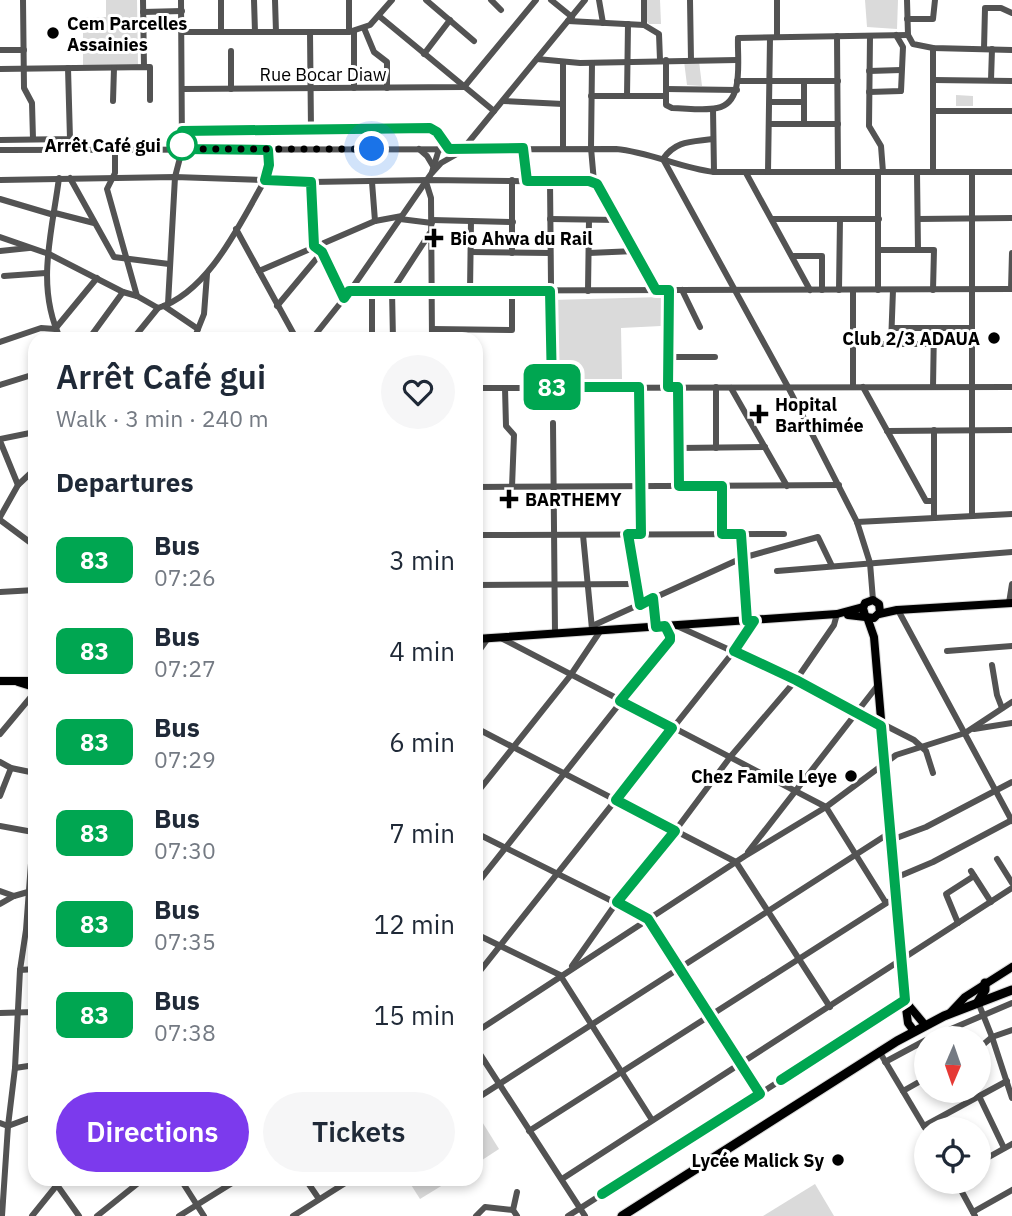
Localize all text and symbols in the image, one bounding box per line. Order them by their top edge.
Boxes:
place label: Cem Parcelles Assainies [67,12,187,56]
marker: Cem Parcelles Assainies [45,25,61,41]
street label: Rue Bocar Diaw [259,63,387,86]
marker: Arrêt Café gui [167,130,197,160]
your location [354,131,389,166]
place label: Arrêt Café gui [44,134,161,157]
place label: Bio Ahwa du Rail [450,227,593,250]
marker: Bio Ahwa du Rail [424,228,444,248]
place label: Club 2/3 ADAUA [842,327,980,350]
marker: Club 2/3 ADAUA [986,330,1002,346]
text: Arrêt Café gui [56,355,266,398]
button: heart [381,355,455,429]
line badge: 83 [520,364,584,410]
text: 83 [538,371,566,403]
place label: Hopital Barthimée [775,393,864,437]
text: Walk · 3 min · 240 m [56,403,269,433]
marker: Hopital Barthimée [749,404,769,424]
text: Departures [56,465,194,499]
place label: BARTHEMY [525,488,622,511]
marker: BARTHEMY [499,489,519,509]
text: Bus [154,528,200,562]
text: 3 min [389,543,455,577]
text: 83 [80,544,109,576]
text: 07:26 [154,562,216,592]
text: Bus [154,619,200,653]
text: 4 min [389,634,455,668]
text: 83 [80,635,109,667]
text: 07:27 [154,653,216,683]
text: Bus [154,710,200,744]
text: 6 min [389,725,455,759]
text: 83 [80,726,109,758]
text: 07:29 [154,744,216,774]
place label: Chez Famile Leye [691,765,837,788]
marker: Chez Famile Leye [843,768,859,784]
text: Bus [154,801,200,835]
text: 7 min [389,816,455,850]
text: 83 [80,817,109,849]
text: 07:30 [154,835,216,865]
text: Bus [154,892,200,926]
text: 12 min [374,907,455,941]
text: 83 [80,908,109,940]
text: 07:35 [154,926,216,956]
text: Bus [154,983,200,1017]
text: 15 min [374,998,455,1032]
text: 83 [80,999,109,1031]
text: 07:38 [154,1017,216,1047]
north arrow [914,1026,990,1102]
map controls [914,1026,991,1194]
button: Directions [56,1092,249,1172]
button: Tickets [263,1092,455,1172]
button: locate [914,1117,991,1194]
place label: Lycée Malick Sy [692,1149,824,1172]
marker: Lycée Malick Sy [830,1152,846,1168]

